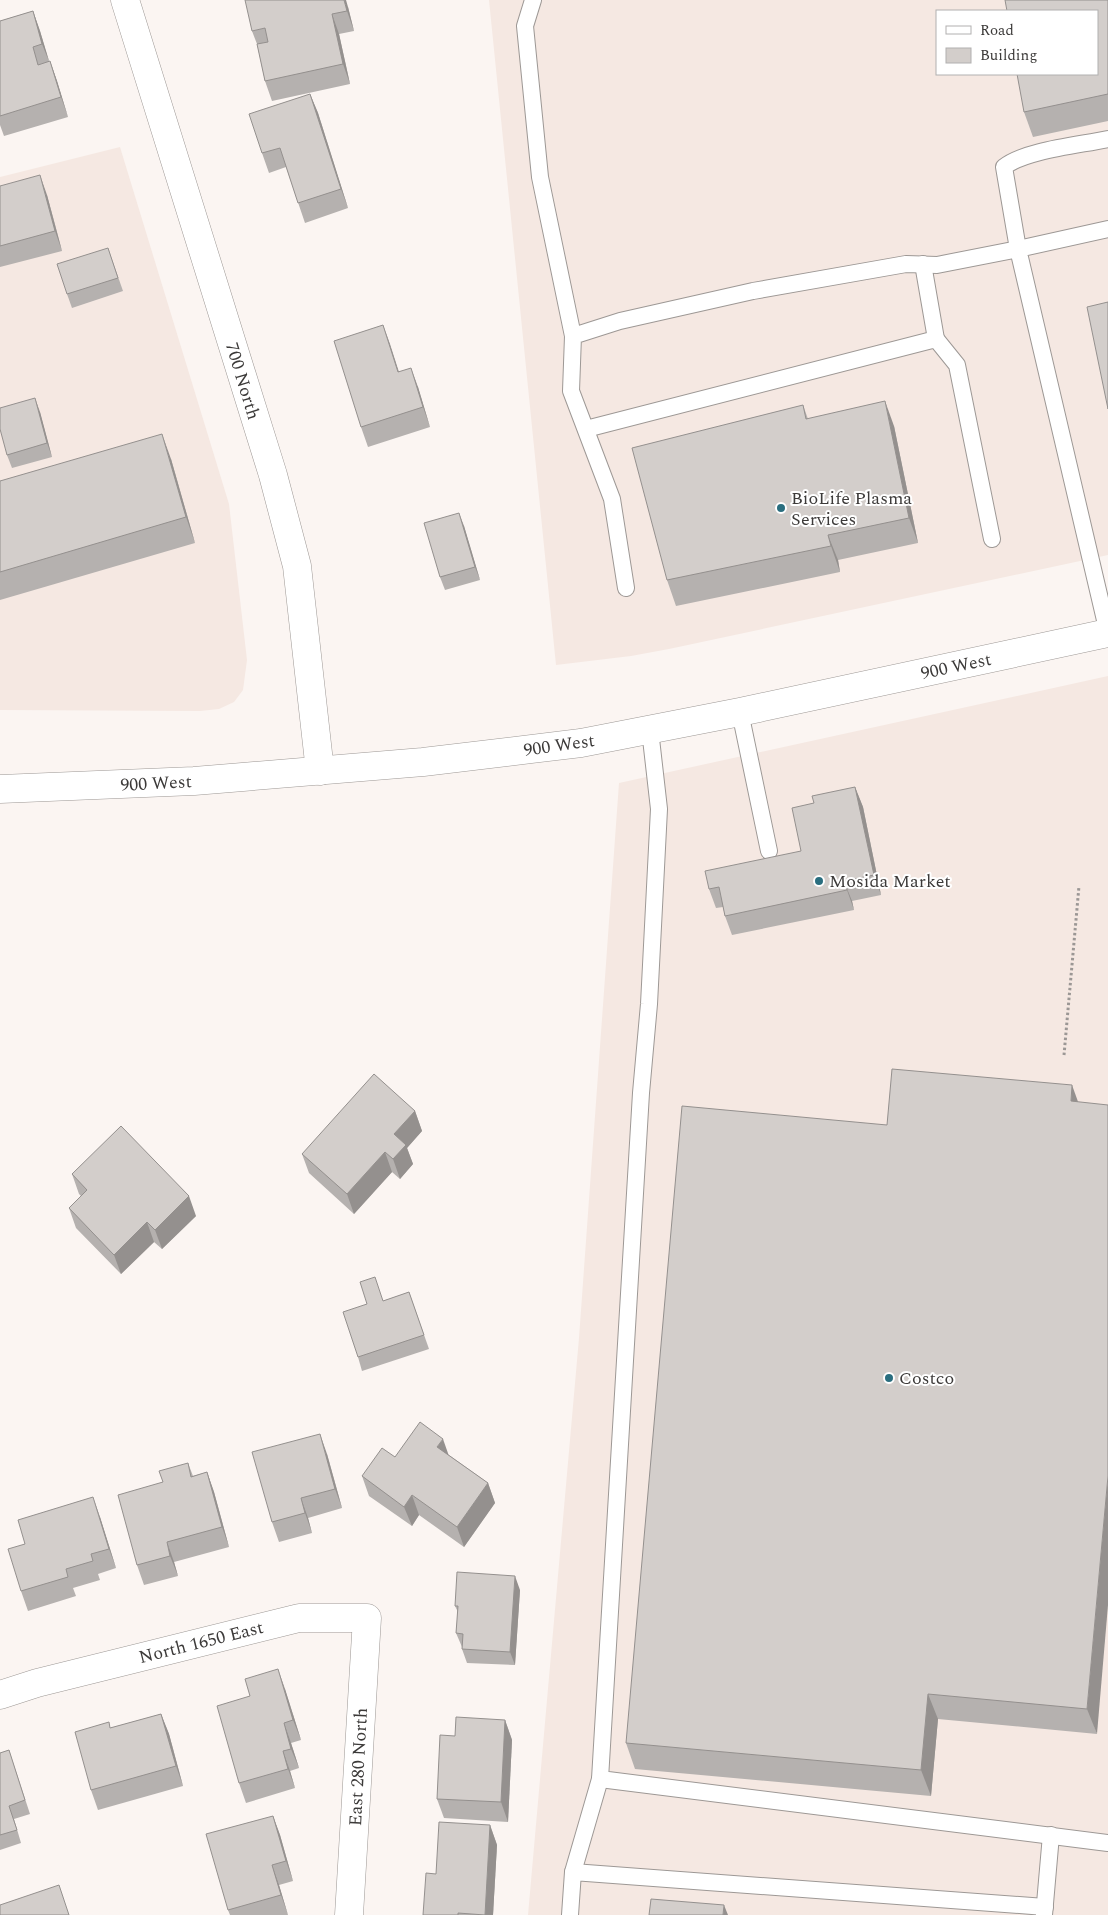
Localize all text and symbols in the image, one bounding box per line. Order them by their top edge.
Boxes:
legend [936,10,1098,75]
text: Road [980,19,1014,42]
text: Building [980,44,1037,67]
street label: 700 North [218,339,267,423]
place label: BioLife Plasma Services [791,485,912,533]
marker: BioLife Plasma Services [775,502,787,514]
street label: 900 West [918,646,994,687]
street label: 900 West [522,727,596,764]
street label: 900 West [120,768,192,799]
place label: Mosida Market [829,868,951,895]
marker: Mosida Market [813,875,825,887]
place label: Costco [899,1365,954,1392]
marker: Costco [883,1372,895,1384]
street label: North 1650 East [136,1614,266,1671]
street label: East 280 North [342,1707,375,1827]

